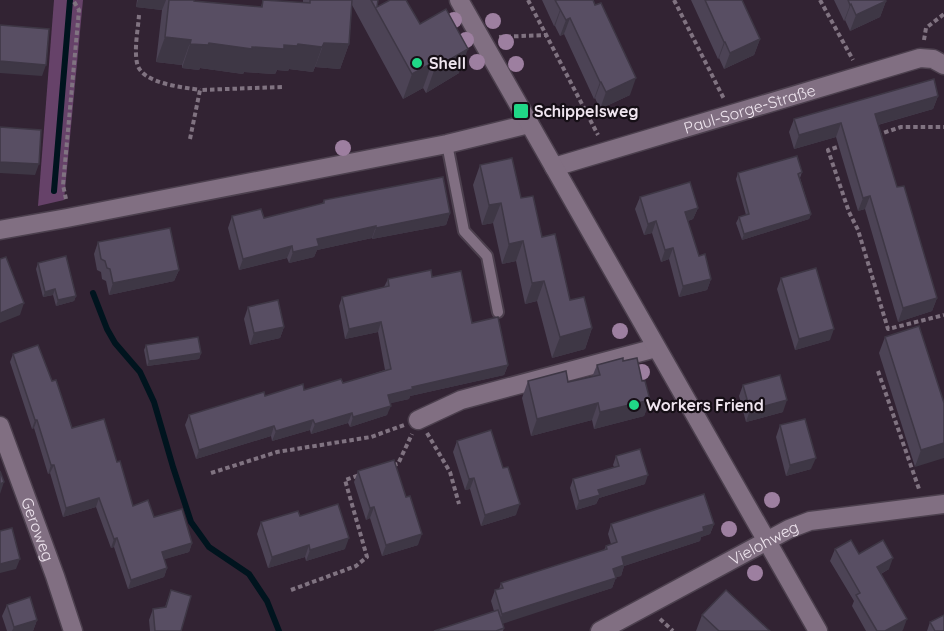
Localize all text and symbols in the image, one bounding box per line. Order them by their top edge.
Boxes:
place label: Shell [429,53,466,73]
marker: Shell [410,56,424,70]
street label: Paul-Sorge-Straße [681,80,818,138]
place label: Schippelsweg [534,101,638,121]
marker: Schippelsweg [512,102,530,120]
place label: Workers Friend [646,395,764,415]
marker: Workers Friend [627,398,641,412]
street label: Geroweg [17,495,59,564]
street label: Vielohweg [725,516,801,570]

